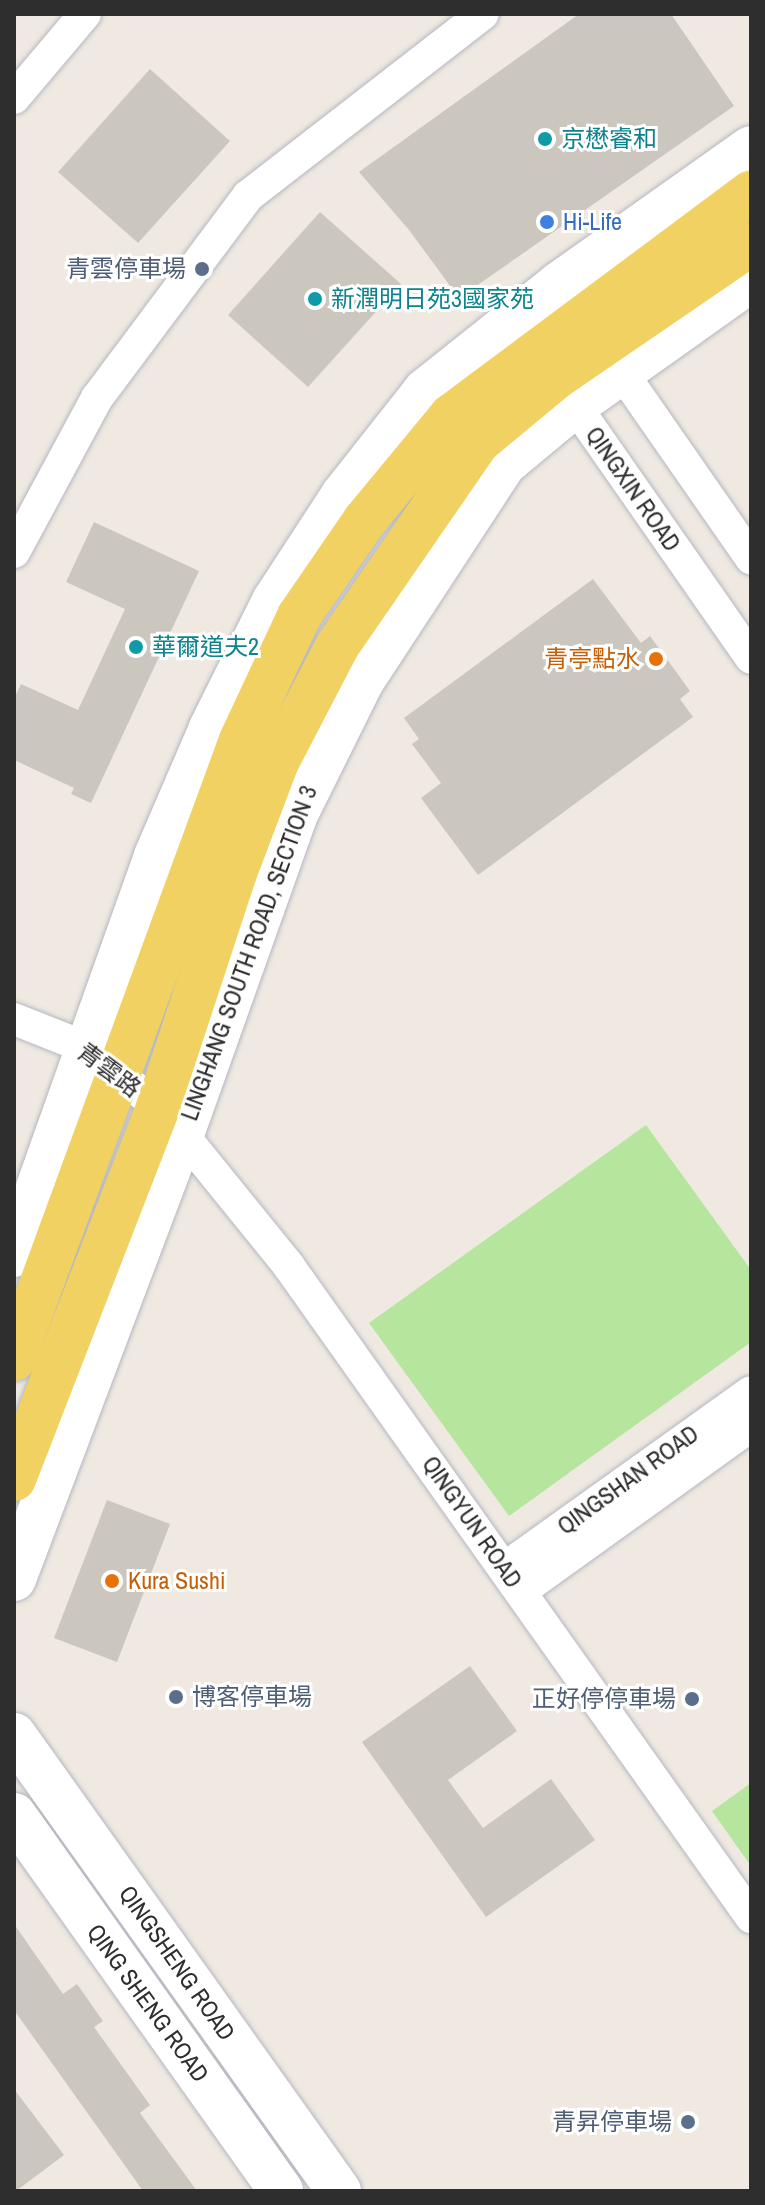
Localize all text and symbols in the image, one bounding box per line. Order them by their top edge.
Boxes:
place label: 京懋睿和 [561,125,657,153]
marker: 京懋睿和 [536,130,554,148]
place label: Hi-Life [563,208,622,236]
marker: Hi-Life [538,213,556,231]
place label: 青雲停車場 [66,255,186,283]
marker: 青雲停車場 [193,260,211,278]
place label: 新潤明日苑3國家苑 [331,285,534,313]
marker: 新潤明日苑3國家苑 [306,290,324,308]
street label: QINGXIN ROAD [579,421,687,557]
place label: 華爾道夫2 [152,633,259,661]
marker: 華爾道夫2 [127,638,145,656]
place label: 青亭點水 [544,645,640,673]
marker: 青亭點水 [647,650,665,668]
street label: LINGHANG SOUTH ROAD, SECTION 3 [175,782,323,1124]
street label: 青雲路 [72,1037,146,1103]
street label: QINGSHAN ROAD [552,1419,704,1541]
street label: QINGYUN ROAD [416,1451,528,1593]
place label: Kura Sushi [128,1567,225,1595]
marker: Kura Sushi [103,1572,121,1590]
place label: 博客停車場 [192,1683,312,1711]
place label: 正好停停車場 [532,1685,676,1713]
marker: 博客停車場 [167,1688,185,1706]
marker: 正好停停車場 [683,1690,701,1708]
street label: QINGSHENG ROAD [113,1880,241,2046]
street label: QING SHENG ROAD [81,1918,215,2088]
place label: 青昇停車場 [552,2108,672,2136]
marker: 青昇停車場 [679,2113,697,2131]

